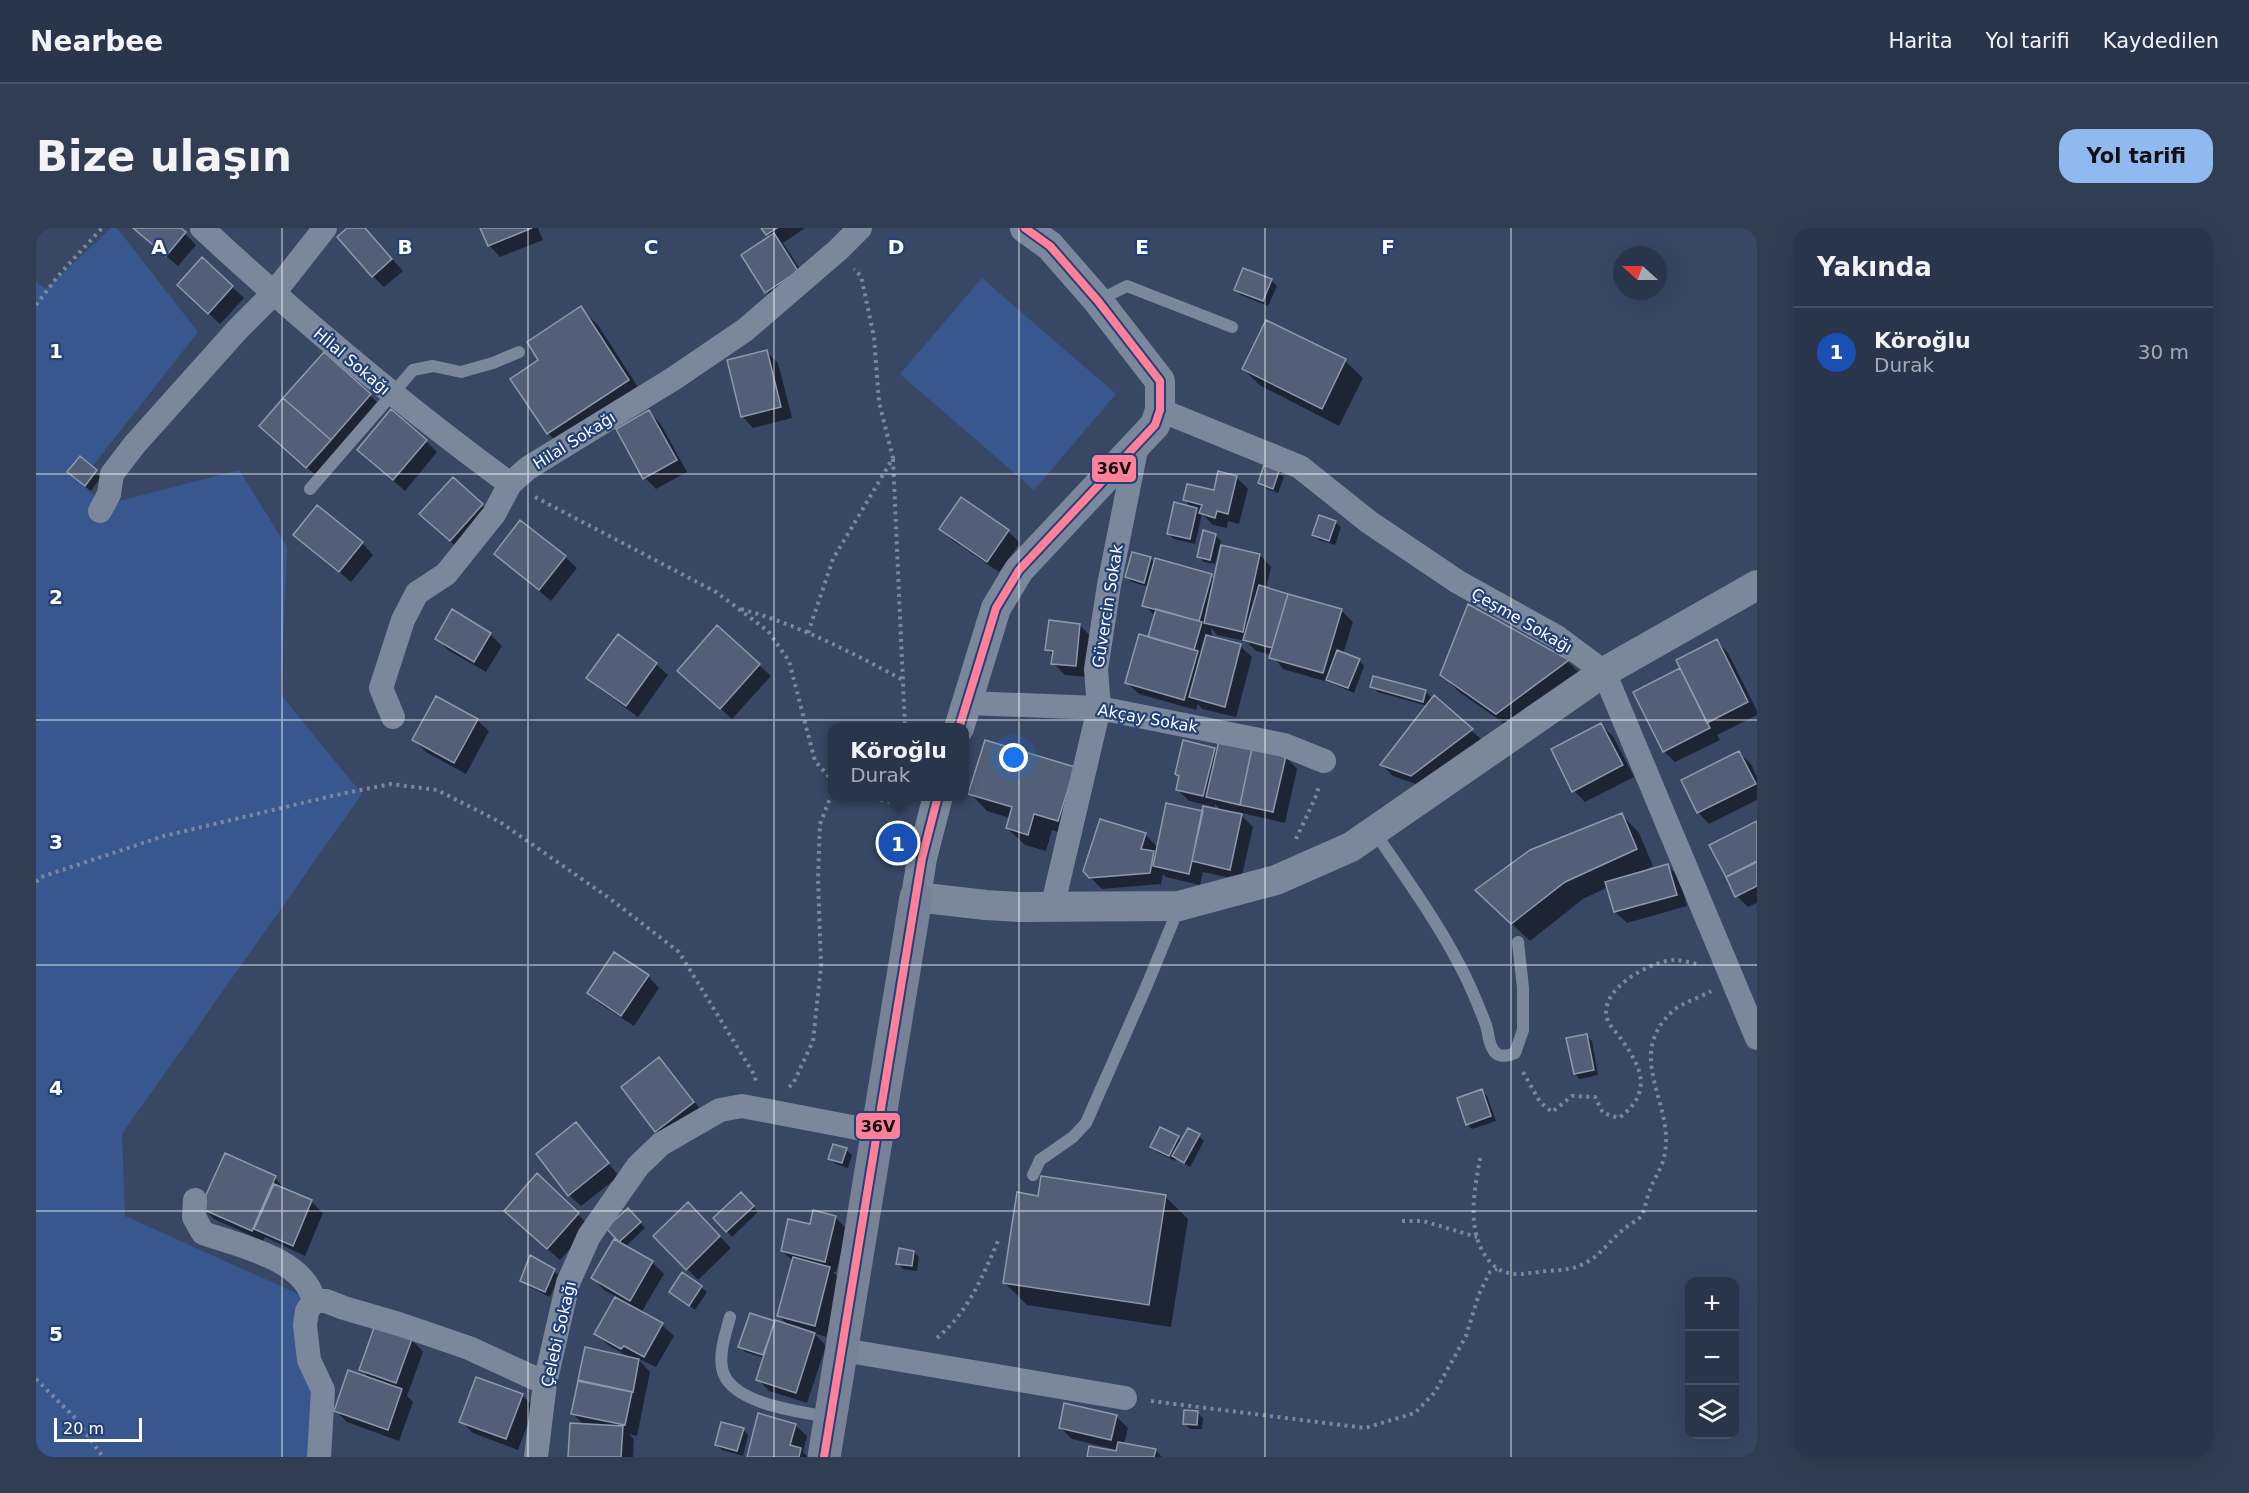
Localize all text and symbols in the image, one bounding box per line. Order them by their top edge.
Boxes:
text: Nearbee [30,25,163,58]
text: Harita [1888,29,1953,53]
text: Yol tarifi [1986,29,2070,53]
text: Kaydedilen [2103,29,2219,53]
button: Yol tarifi [2059,129,2213,183]
text: Bize ulaşın [36,132,292,181]
text: A [151,235,167,259]
text: B [397,235,413,259]
text: C [644,235,658,259]
text: D [888,235,904,259]
text: E [1135,235,1149,259]
text: F [1381,235,1395,259]
north arrow [1613,246,1667,300]
text: Yakında [1817,252,1932,282]
street label: Hİlal Sokağı [310,324,394,399]
text: Köroğlu [1874,328,1971,353]
text: 1 [49,339,63,363]
text: 1 [1830,340,1843,364]
text: 30 m [2138,340,2189,364]
text: Durak [1874,353,1934,377]
street label: Hilal Sokağı [530,408,619,473]
line badge: 36V [1091,454,1137,483]
text: 36V [1097,459,1132,478]
street label: Güvercin Sokak [1088,542,1127,669]
street label: Çeşme Sokağı [1468,584,1576,657]
text: 2 [49,585,63,609]
street label: Akçay Sokak [1096,700,1200,737]
popup [828,723,969,801]
text: Köroğlu [850,738,947,763]
your location [999,743,1028,772]
text: Durak [850,763,910,787]
pin: 1 [878,820,918,866]
text: 3 [49,830,63,854]
text: 4 [49,1076,63,1100]
line badge: 36V [855,1112,901,1140]
text: 36V [861,1117,896,1136]
map controls [1685,1277,1739,1439]
button: + [1685,1277,1739,1331]
street label: Çelebi Sokağı [537,1279,580,1389]
text: 5 [49,1322,63,1346]
button: − [1685,1331,1739,1385]
button: layers [1685,1385,1739,1439]
scale bar [54,1415,142,1442]
text: 20 m [63,1419,104,1438]

